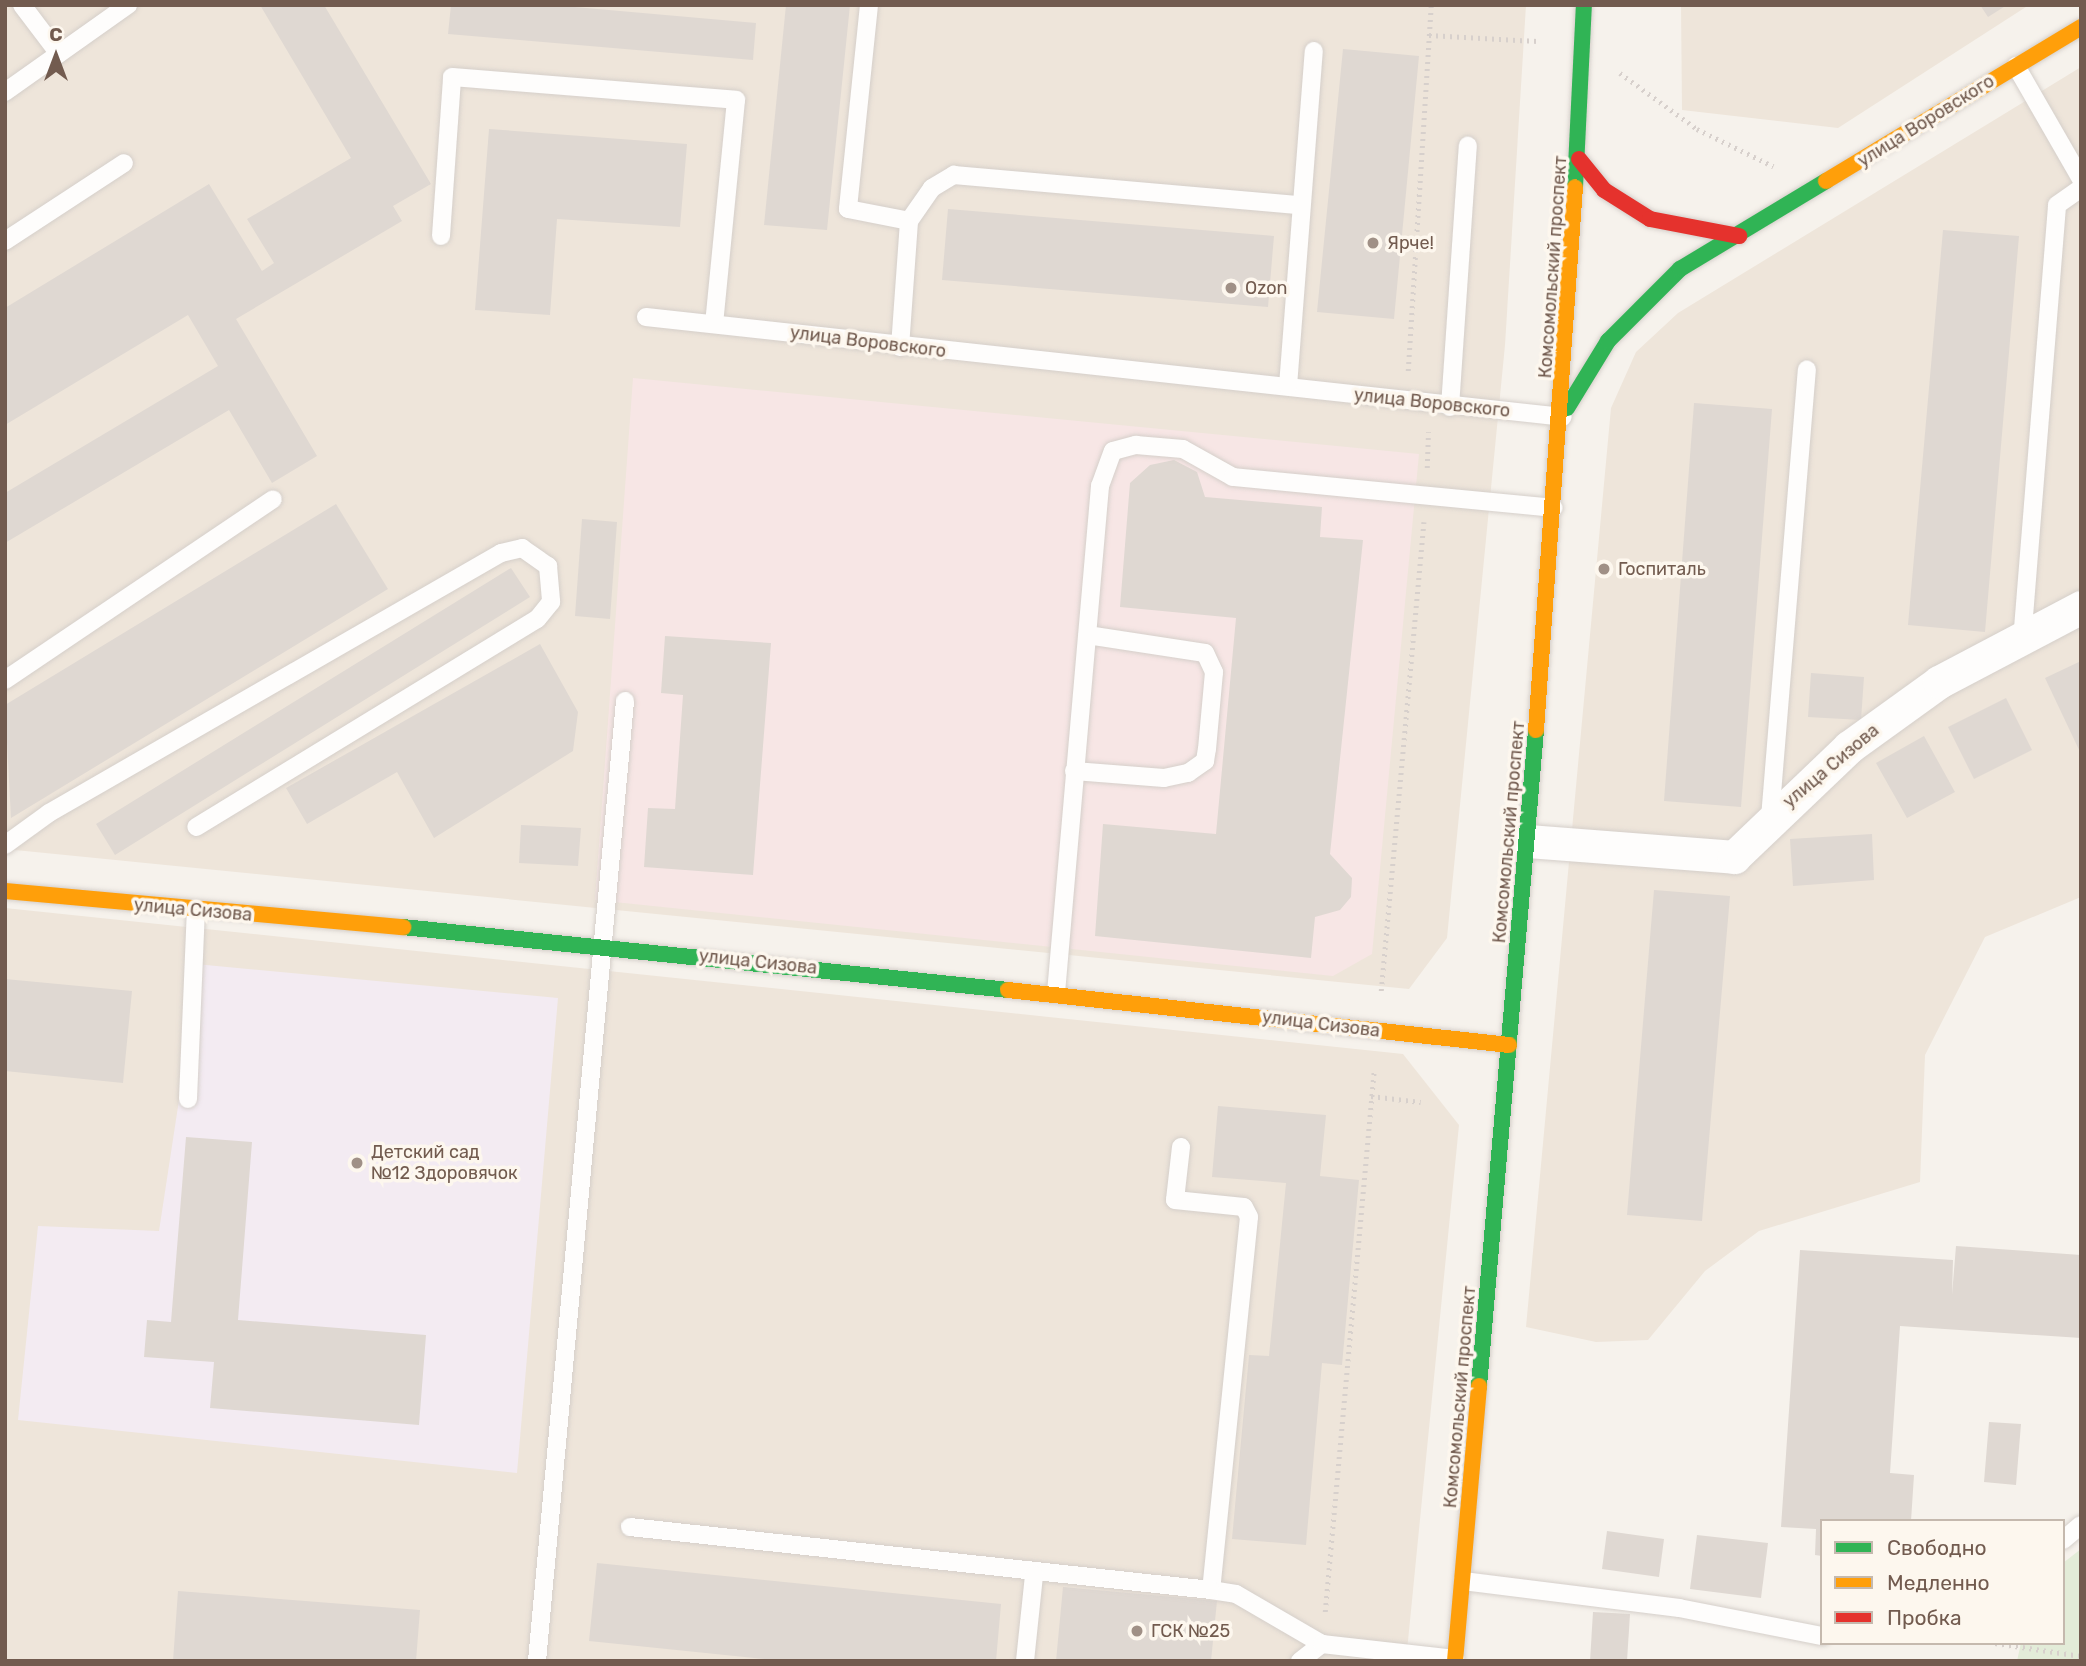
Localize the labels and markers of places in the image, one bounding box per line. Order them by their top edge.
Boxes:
place label: Ярче! [1387,232,1434,254]
marker: Ярче! [1365,235,1381,251]
place label: Ozon [1245,277,1287,299]
marker: Ozon [1223,280,1239,296]
place label: Госпиталь [1618,558,1706,580]
marker: Госпиталь [1596,561,1612,577]
place label: Детский сад №12 Здоровячок [371,1142,518,1184]
marker: Детский сад №12 Здоровячок [349,1155,365,1171]
place label: ГСК №25 [1151,1620,1230,1642]
marker: ГСК №25 [1129,1623,1145,1639]

